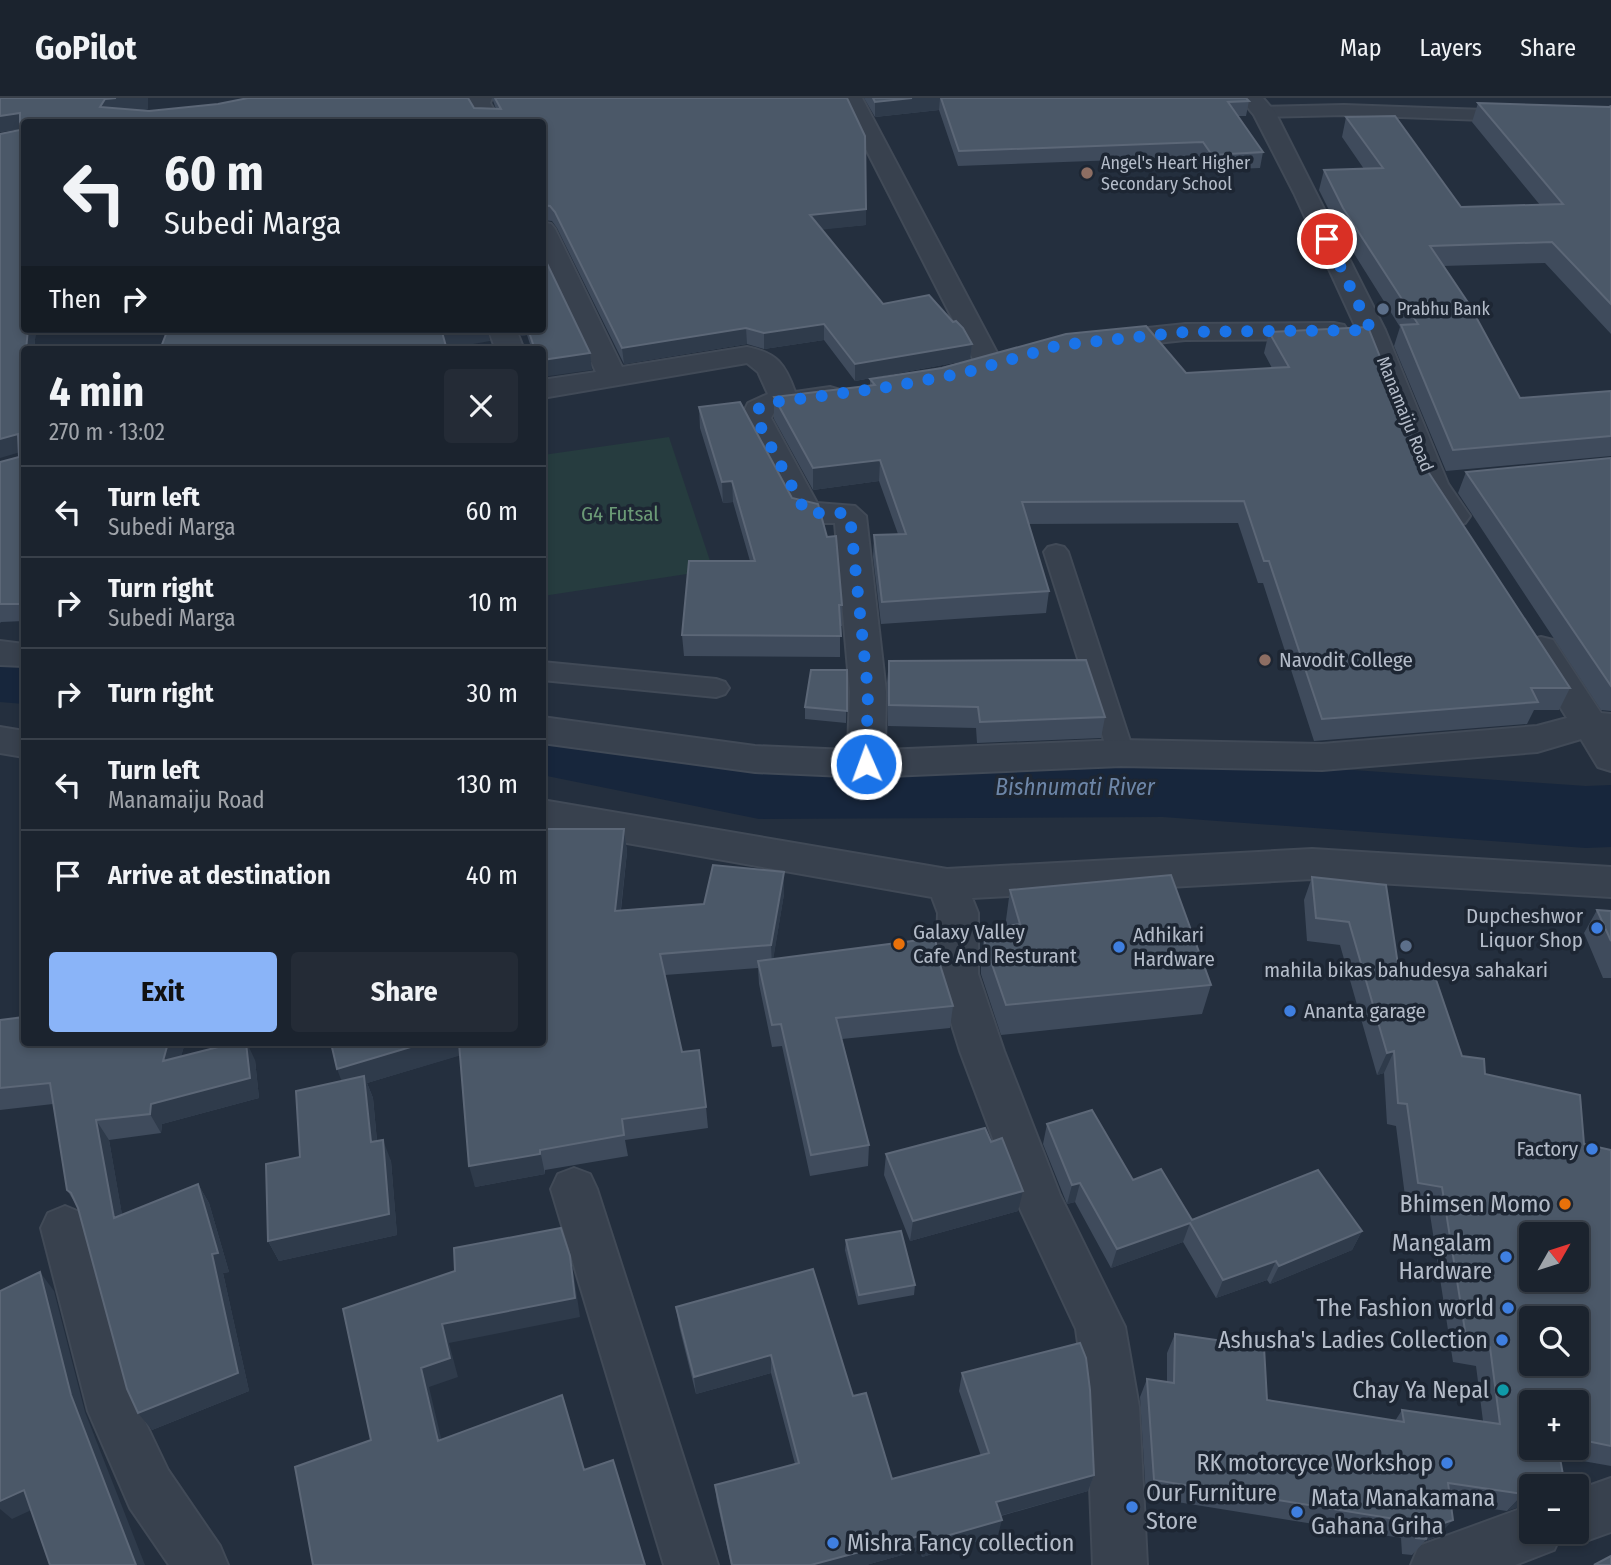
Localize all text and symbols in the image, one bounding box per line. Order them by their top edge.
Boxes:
text: GoPilot [35,28,137,68]
text: Map [1340,34,1382,62]
text: Layers [1420,34,1482,62]
text: Share [1520,34,1576,62]
text: 60 m [164,144,264,203]
icon: left [49,147,140,238]
place label: Angel's Heart Higher Secondary School [1101,152,1251,195]
marker: Angel's Heart Higher Secondary School [1079,165,1095,181]
text: Subedi Marga [164,204,341,242]
pin [1297,209,1357,269]
icon: arrive [1308,220,1346,258]
icon: right [115,280,153,318]
text: Then [49,284,101,315]
place label: Prabhu Bank [1397,298,1490,320]
marker: Prabhu Bank [1375,301,1391,317]
street label: Manamaiju Road [1372,353,1438,475]
text: 4 min [49,367,144,417]
button: close [444,369,518,443]
text: 270 m · 13:02 [49,418,165,446]
text: Turn left [108,482,200,513]
icon: left [49,493,87,531]
text: 60 m [465,496,518,527]
park label: G4 Futsal [581,501,659,527]
text: Subedi Marga [108,513,236,541]
text: Turn right [108,573,214,604]
icon: right [49,584,87,622]
text: 10 m [468,587,518,618]
text: Subedi Marga [108,604,236,632]
place label: Navodit College [1279,647,1413,673]
marker: Navodit College [1257,652,1273,668]
icon: right [49,675,87,713]
text: Turn right [108,678,214,709]
text: 30 m [467,678,518,709]
position arrow [829,727,903,801]
text: Turn left [108,755,200,786]
icon: left [49,766,87,804]
text: 130 m [456,769,518,800]
water label: Bishnumati River [995,773,1156,801]
text: Manamaiju Road [108,786,265,814]
icon: arrive [49,857,87,895]
text: Arrive at destination [108,860,331,891]
text: 40 m [466,860,518,891]
place label: Dupcheshwor Liquor Shop [1466,903,1584,953]
place label: Galaxy Valley Cafe And Resturant [913,919,1077,969]
marker: Dupcheshwor Liquor Shop [1589,920,1605,936]
place label: Adhikari Hardware [1133,922,1215,972]
marker: Galaxy Valley Cafe And Resturant [891,936,907,952]
marker: mahila bikas bahudesya sahakari [1398,938,1414,954]
marker: Adhikari Hardware [1111,939,1127,955]
button: Exit [49,952,277,1032]
button: Share [291,952,518,1032]
place label: mahila bikas bahudesya sahakari [1264,957,1548,983]
place label: Ananta garage [1304,998,1426,1024]
marker: Ananta garage [1282,1003,1298,1019]
place label: Factory [1516,1136,1579,1162]
marker: Factory [1584,1141,1600,1157]
place label: Bhimsen Momo [1400,1190,1551,1218]
marker: Bhimsen Momo [1557,1196,1573,1212]
north arrow [1519,1222,1589,1292]
map controls [1519,1222,1589,1544]
place label: Mangalam Hardware [1392,1229,1492,1285]
marker: Mangalam Hardware [1498,1249,1514,1265]
place label: The Fashion world [1316,1294,1494,1322]
marker: The Fashion world [1500,1300,1516,1316]
button: search [1519,1306,1589,1376]
place label: Ashusha's Ladies Collection [1218,1326,1488,1354]
marker: Ashusha's Ladies Collection [1494,1332,1510,1348]
place label: Chay Ya Nepal [1352,1376,1489,1404]
marker: Chay Ya Nepal [1495,1382,1511,1398]
button: + [1519,1390,1589,1460]
place label: RK motorcyce Workshop [1196,1449,1433,1477]
marker: RK motorcyce Workshop [1439,1455,1455,1471]
button: − [1519,1474,1589,1544]
place label: Our Furniture Store [1146,1479,1277,1535]
place label: Mata Manakamana Gahana Griha [1311,1484,1495,1540]
marker: Our Furniture Store [1124,1499,1140,1515]
marker: Mata Manakamana Gahana Griha [1289,1504,1305,1520]
place label: Mishra Fancy collection [847,1529,1074,1557]
marker: Mishra Fancy collection [825,1535,841,1551]

